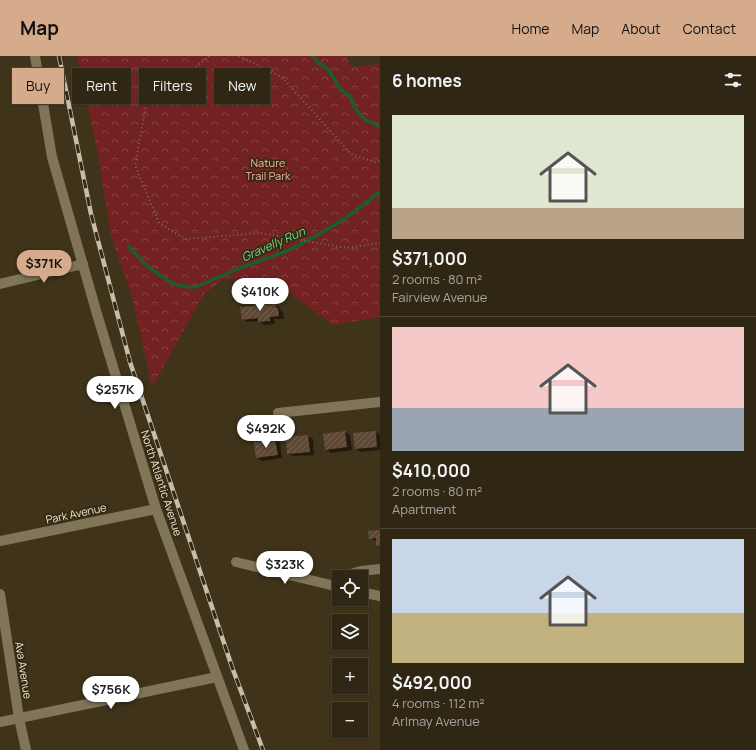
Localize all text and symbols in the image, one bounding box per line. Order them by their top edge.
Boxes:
text: Map [20,15,59,41]
text: Home [512,19,549,38]
text: Map [571,19,599,38]
text: About [621,19,661,38]
text: Contact [683,19,736,38]
chip: Buy [12,68,64,104]
chip: Rent [72,68,131,104]
chip: Filters [139,68,206,104]
chip: New [214,68,270,104]
text: 6 homes [392,69,462,92]
icon: filters [722,69,744,91]
icon: home [532,141,604,213]
park label: Nature Trail Park [245,155,291,183]
water label: Gravelly Run [238,222,308,266]
text: $371,000 [392,247,467,270]
pin: $371K [16,250,72,284]
text: $371K [26,254,62,272]
text: 2 rooms · 80 m² [392,270,482,288]
pin: $410K [232,278,288,312]
text: $410K [241,282,279,300]
text: Fairview Avenue [392,288,487,306]
icon: home [532,353,604,425]
pin: $257K [87,376,143,410]
text: $257K [96,380,134,398]
pin: $492K [238,415,294,449]
text: $492K [246,419,286,437]
street label: North Atlantic Avenue [138,428,186,538]
text: $410,000 [392,459,470,482]
text: 2 rooms · 80 m² [392,482,482,500]
street label: Park Avenue [44,499,108,527]
text: Apartment [392,500,456,518]
pin: $323K [257,551,313,585]
text: $323K [265,555,305,573]
icon: home [532,565,604,637]
map controls [332,570,368,738]
button: locate [332,570,368,606]
button: layers [332,614,368,650]
street label: Ava Avenue [12,640,36,700]
button: + [332,658,368,694]
text: $492,000 [392,671,472,694]
pin: $756K [83,676,139,710]
text: $756K [91,680,131,698]
text: 4 rooms · 112 m² [392,694,485,712]
button: − [332,702,368,738]
text: Arlmay Avenue [392,712,480,730]

